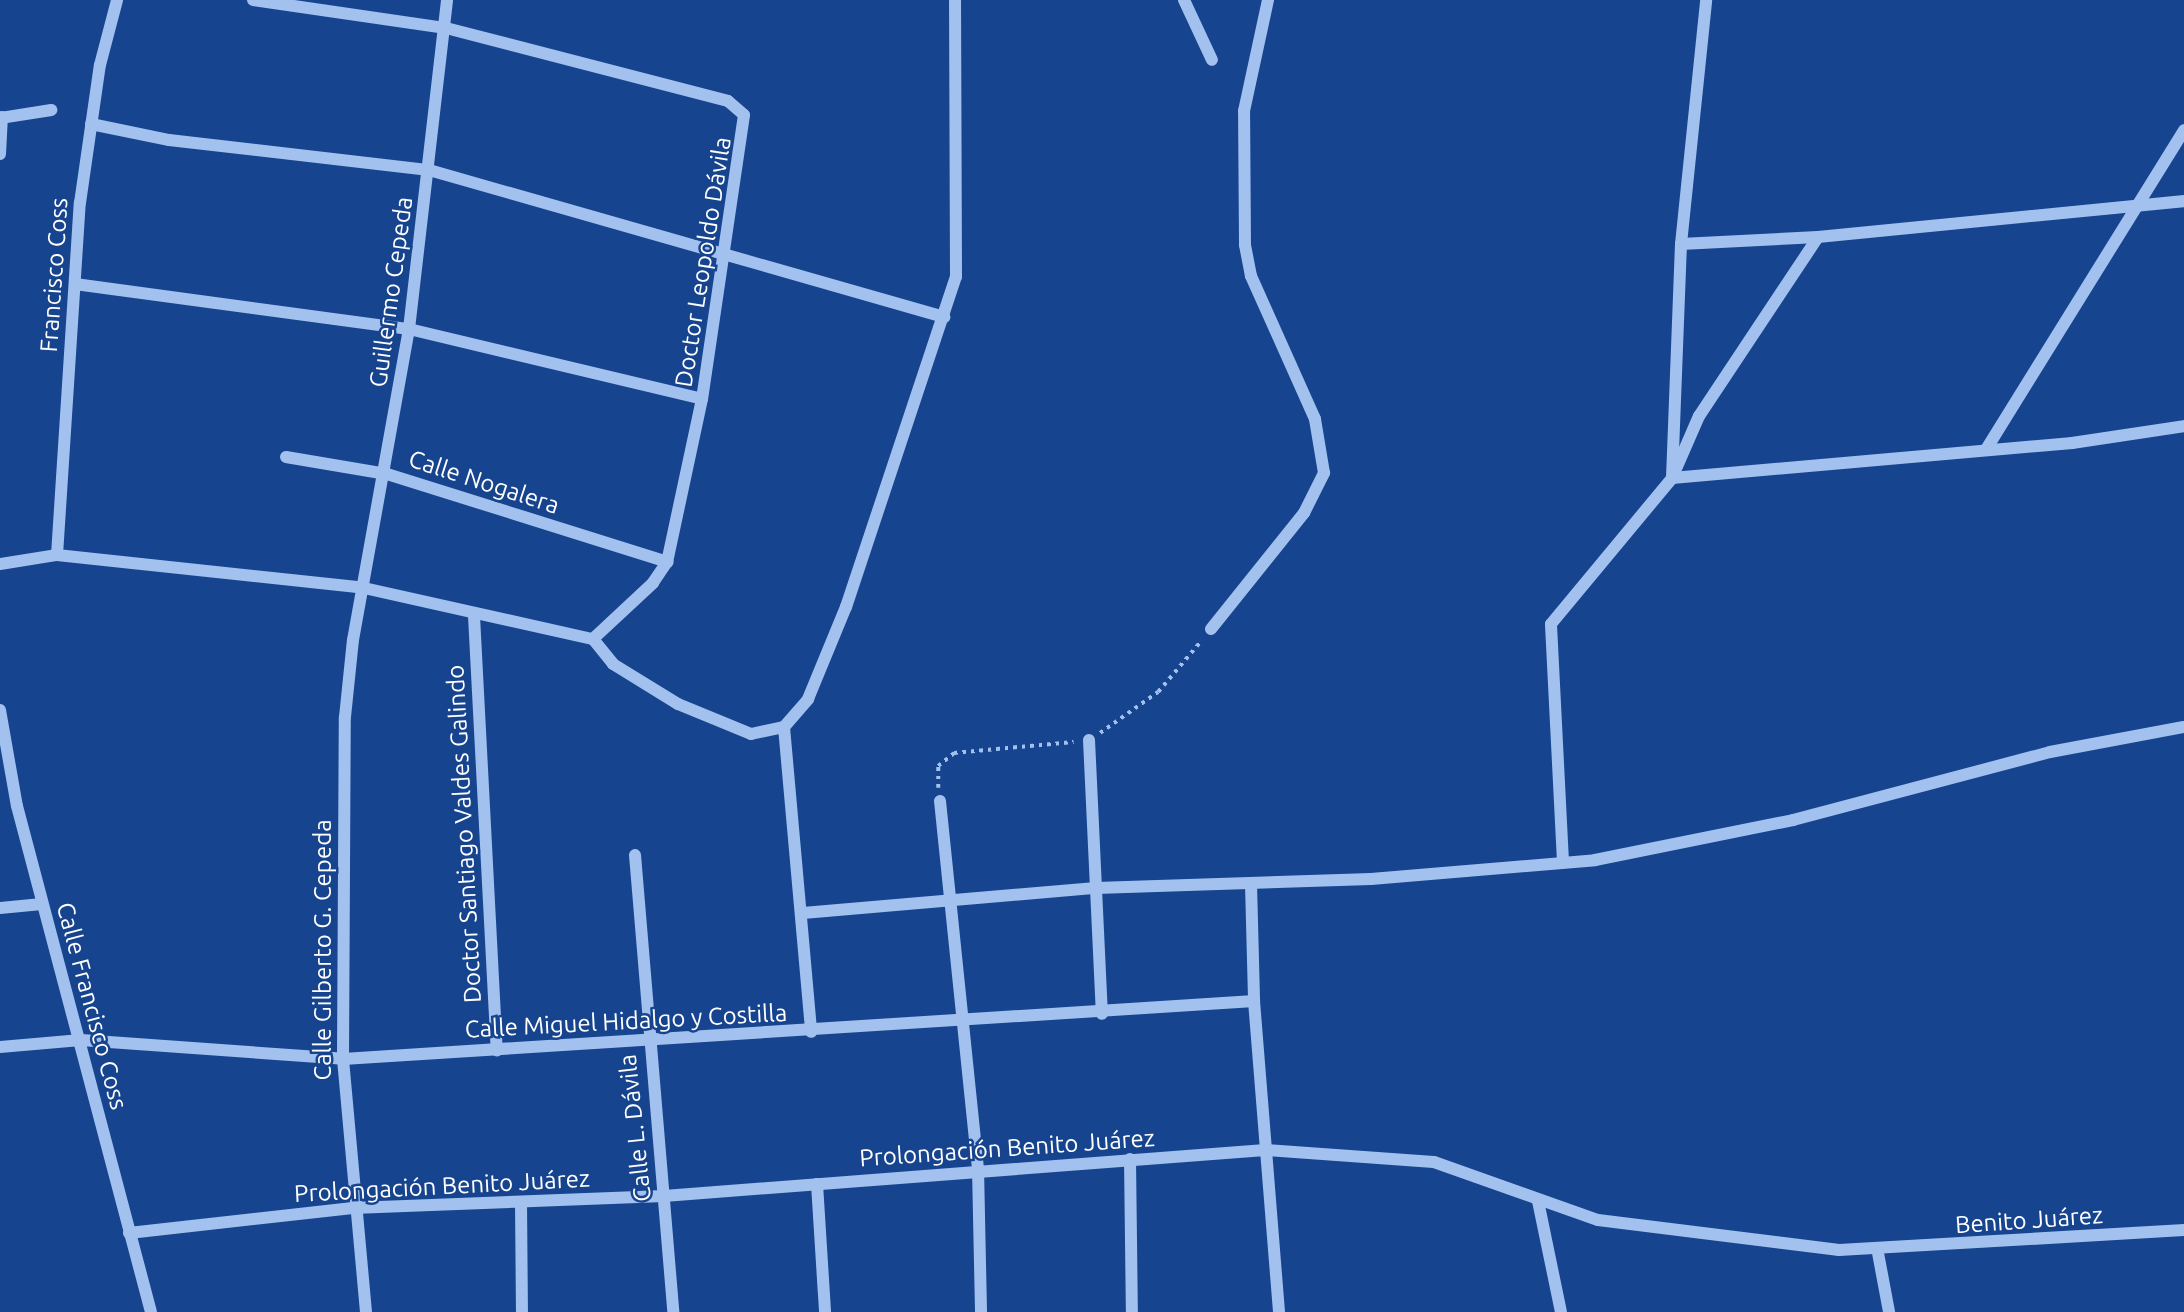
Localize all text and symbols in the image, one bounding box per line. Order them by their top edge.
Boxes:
street label: Doctor Leopoldo Dávila [669,135,737,389]
street label: Guillermo Cepeda [363,195,419,389]
street label: Francisco Coss [34,197,74,353]
street label: Calle Nogalera [405,444,563,520]
street label: Doctor Santiago Valdes Galindo [441,664,487,1004]
street label: Calle Gilberto G. Cepeda [309,819,337,1081]
street label: Calle Francisco Coss [50,899,134,1113]
street label: Calle Miguel Hidalgo y Costilla [464,998,788,1044]
street label: Calle L. Dávila [613,1053,657,1203]
street label: Prolongación Benito Juárez [858,1123,1156,1173]
street label: Prolongación Benito Juárez [293,1164,591,1208]
street label: Benito Juárez [1954,1200,2104,1240]

